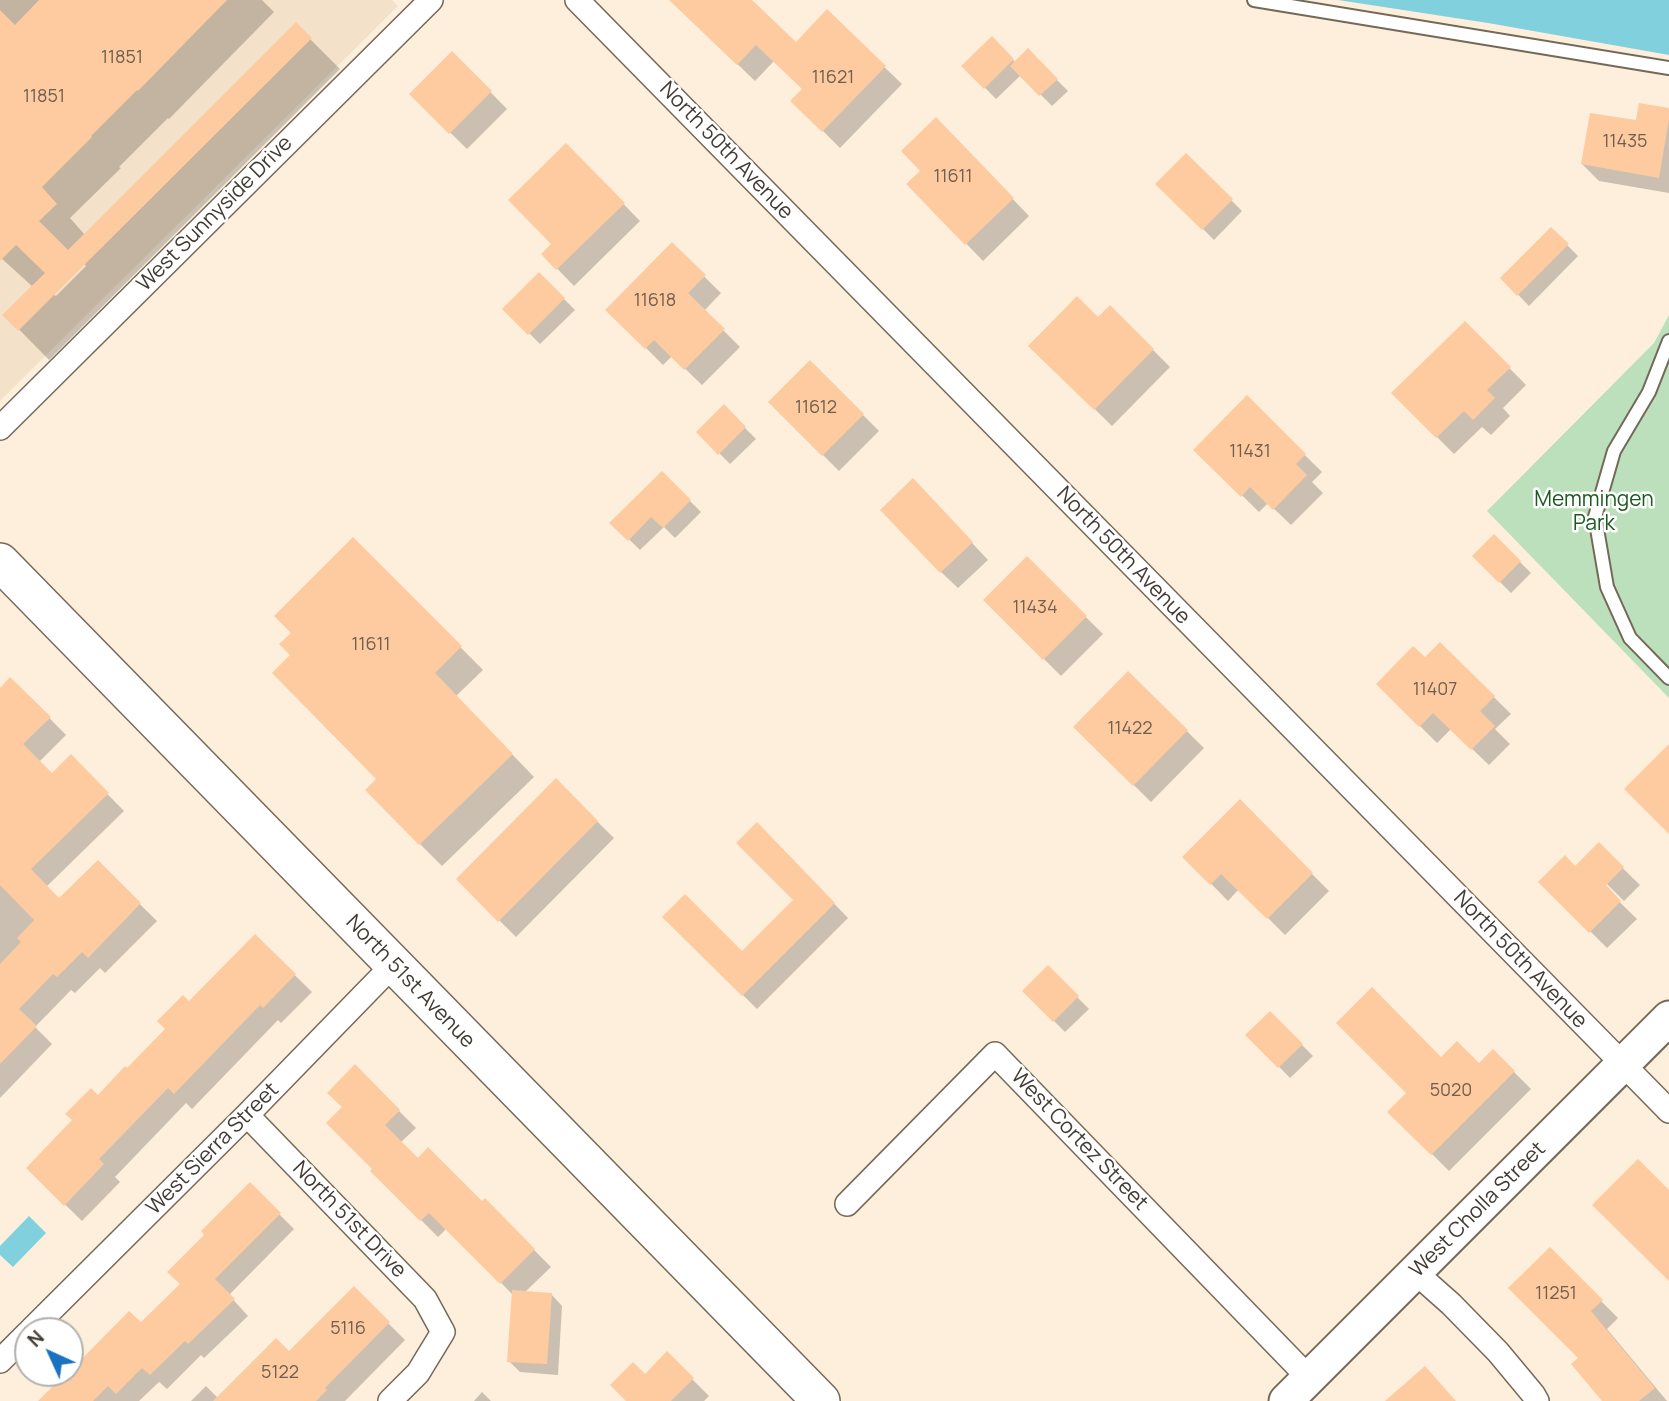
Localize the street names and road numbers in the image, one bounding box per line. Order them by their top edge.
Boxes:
street label: North 50th Avenue [654,77,798,225]
street label: West Sunnyside Drive [132,131,298,297]
street label: North 50th Avenue [1051,482,1195,630]
street label: North 50th Avenue [1448,886,1592,1034]
street label: North 51st Avenue [340,910,480,1054]
street label: West Cortez Street [1005,1064,1153,1216]
street label: West Sierra Street [142,1078,284,1220]
street label: West Cholla Street [1405,1137,1551,1283]
street label: North 51st Drive [287,1156,411,1284]

